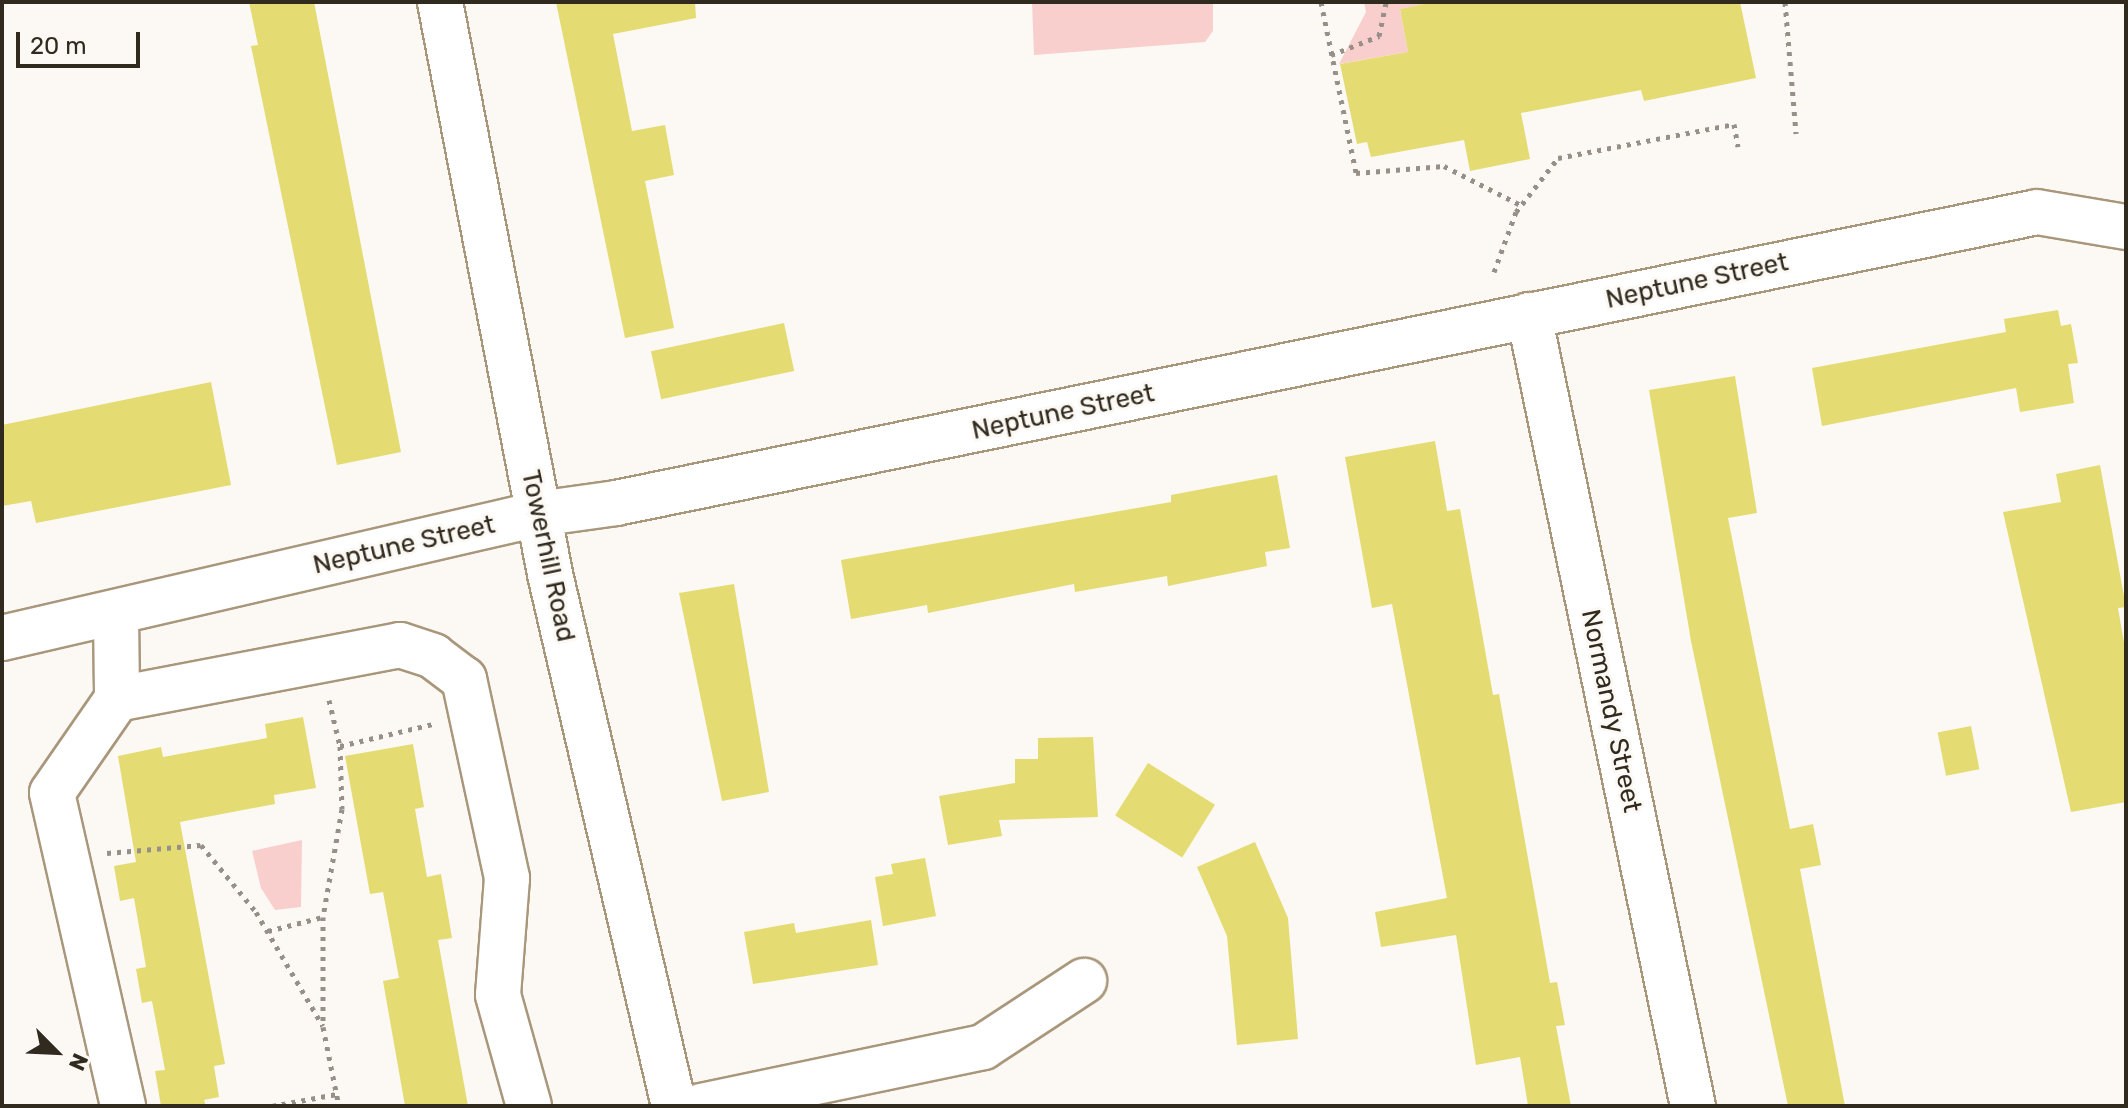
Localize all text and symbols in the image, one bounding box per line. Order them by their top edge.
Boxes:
scale bar [20,16,144,66]
text: 20 m [30,32,87,60]
street label: Neptune Street [1603,246,1791,316]
street label: Neptune Street [969,377,1157,447]
street label: Towerhill Road [515,467,581,645]
street label: Neptune Street [310,509,498,581]
street label: Normandy Street [1574,606,1648,816]
north arrow [16,1012,96,1092]
text: N [63,1049,94,1075]

